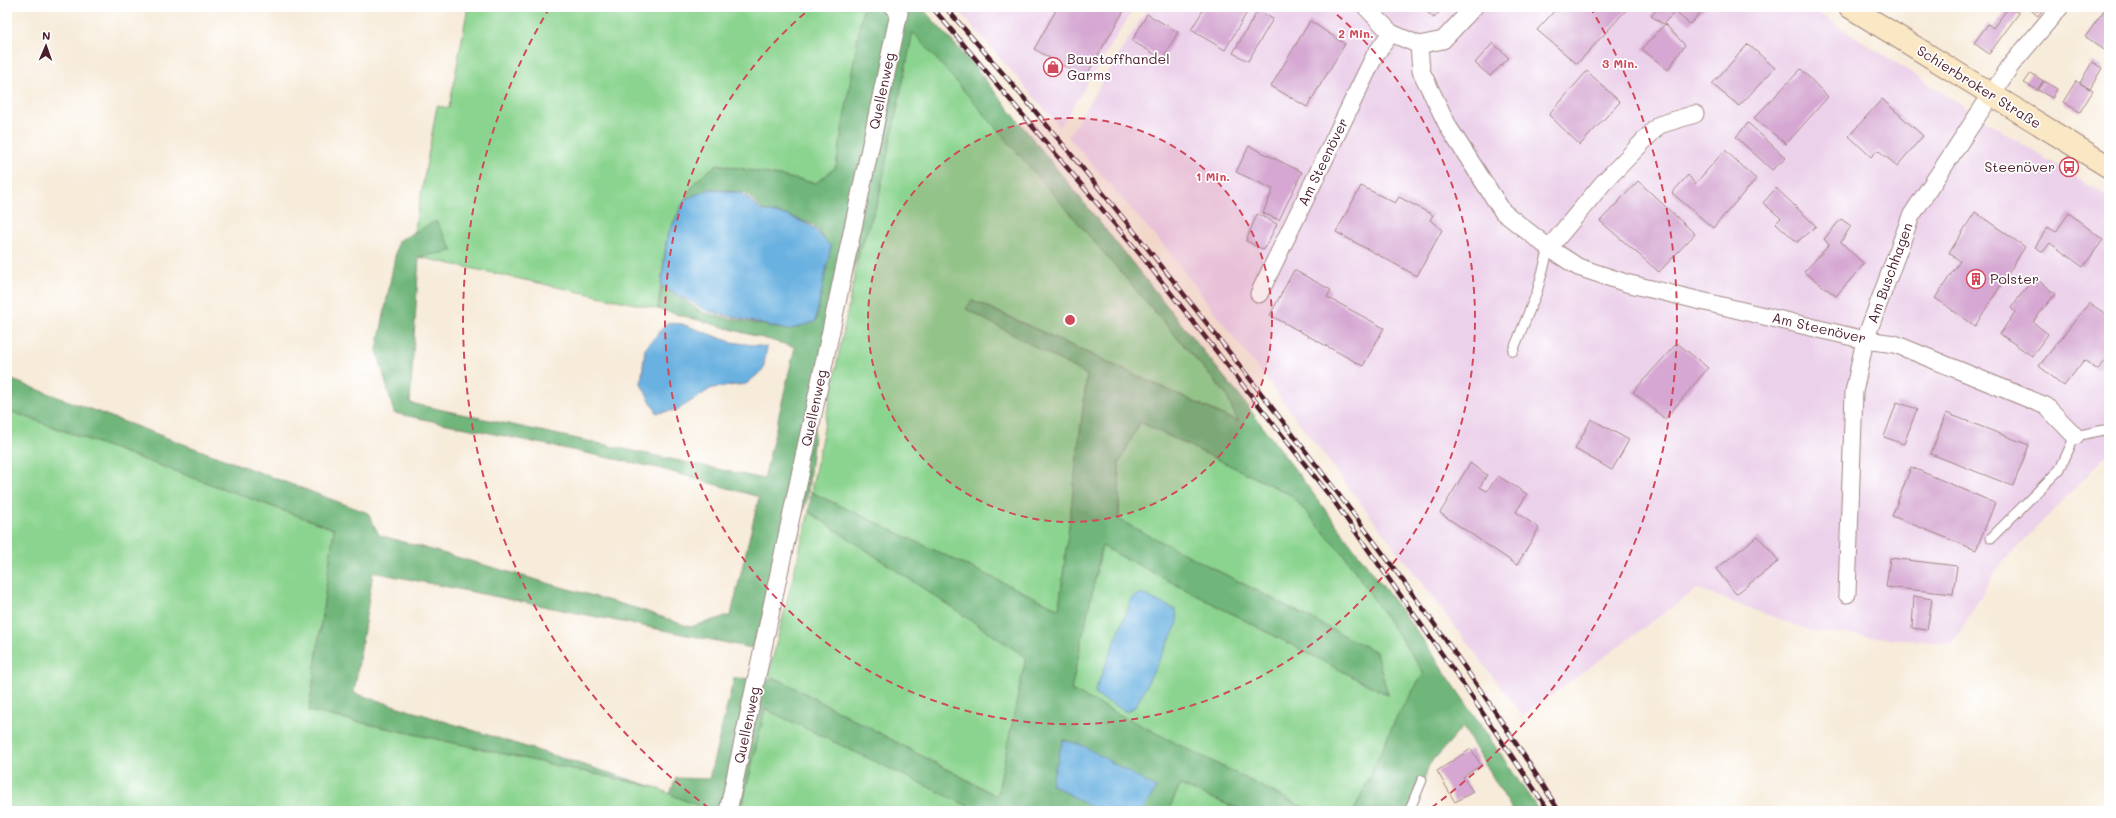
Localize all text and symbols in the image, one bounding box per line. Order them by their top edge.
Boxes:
text: 2 Min. [1338,25,1374,41]
north arrow [26,26,66,66]
text: N [42,28,51,43]
street label: Schierbroker Straße [1914,41,2045,133]
place label: Baustoffhandel Garms [1067,49,1170,84]
street label: Quellenweg [864,51,899,131]
text: 3 Min. [1602,55,1638,71]
shop icon: Baustoffhandel Garms [1042,56,1064,78]
street label: Am Steenöver [1293,115,1352,209]
bus stop icon: Steenöver [2058,156,2080,178]
place label: Steenöver [1984,157,2055,176]
text: 1 Min. [1196,168,1230,184]
street label: Am Buschhagen [1863,220,1917,326]
building icon: Polster [1965,268,1987,290]
place label: Polster [1990,269,2039,288]
street label: Am Steenöver [1770,307,1868,348]
centre of rings [1063,313,1077,327]
street label: Quellenweg [796,368,831,448]
street label: Quellenweg [729,685,764,765]

